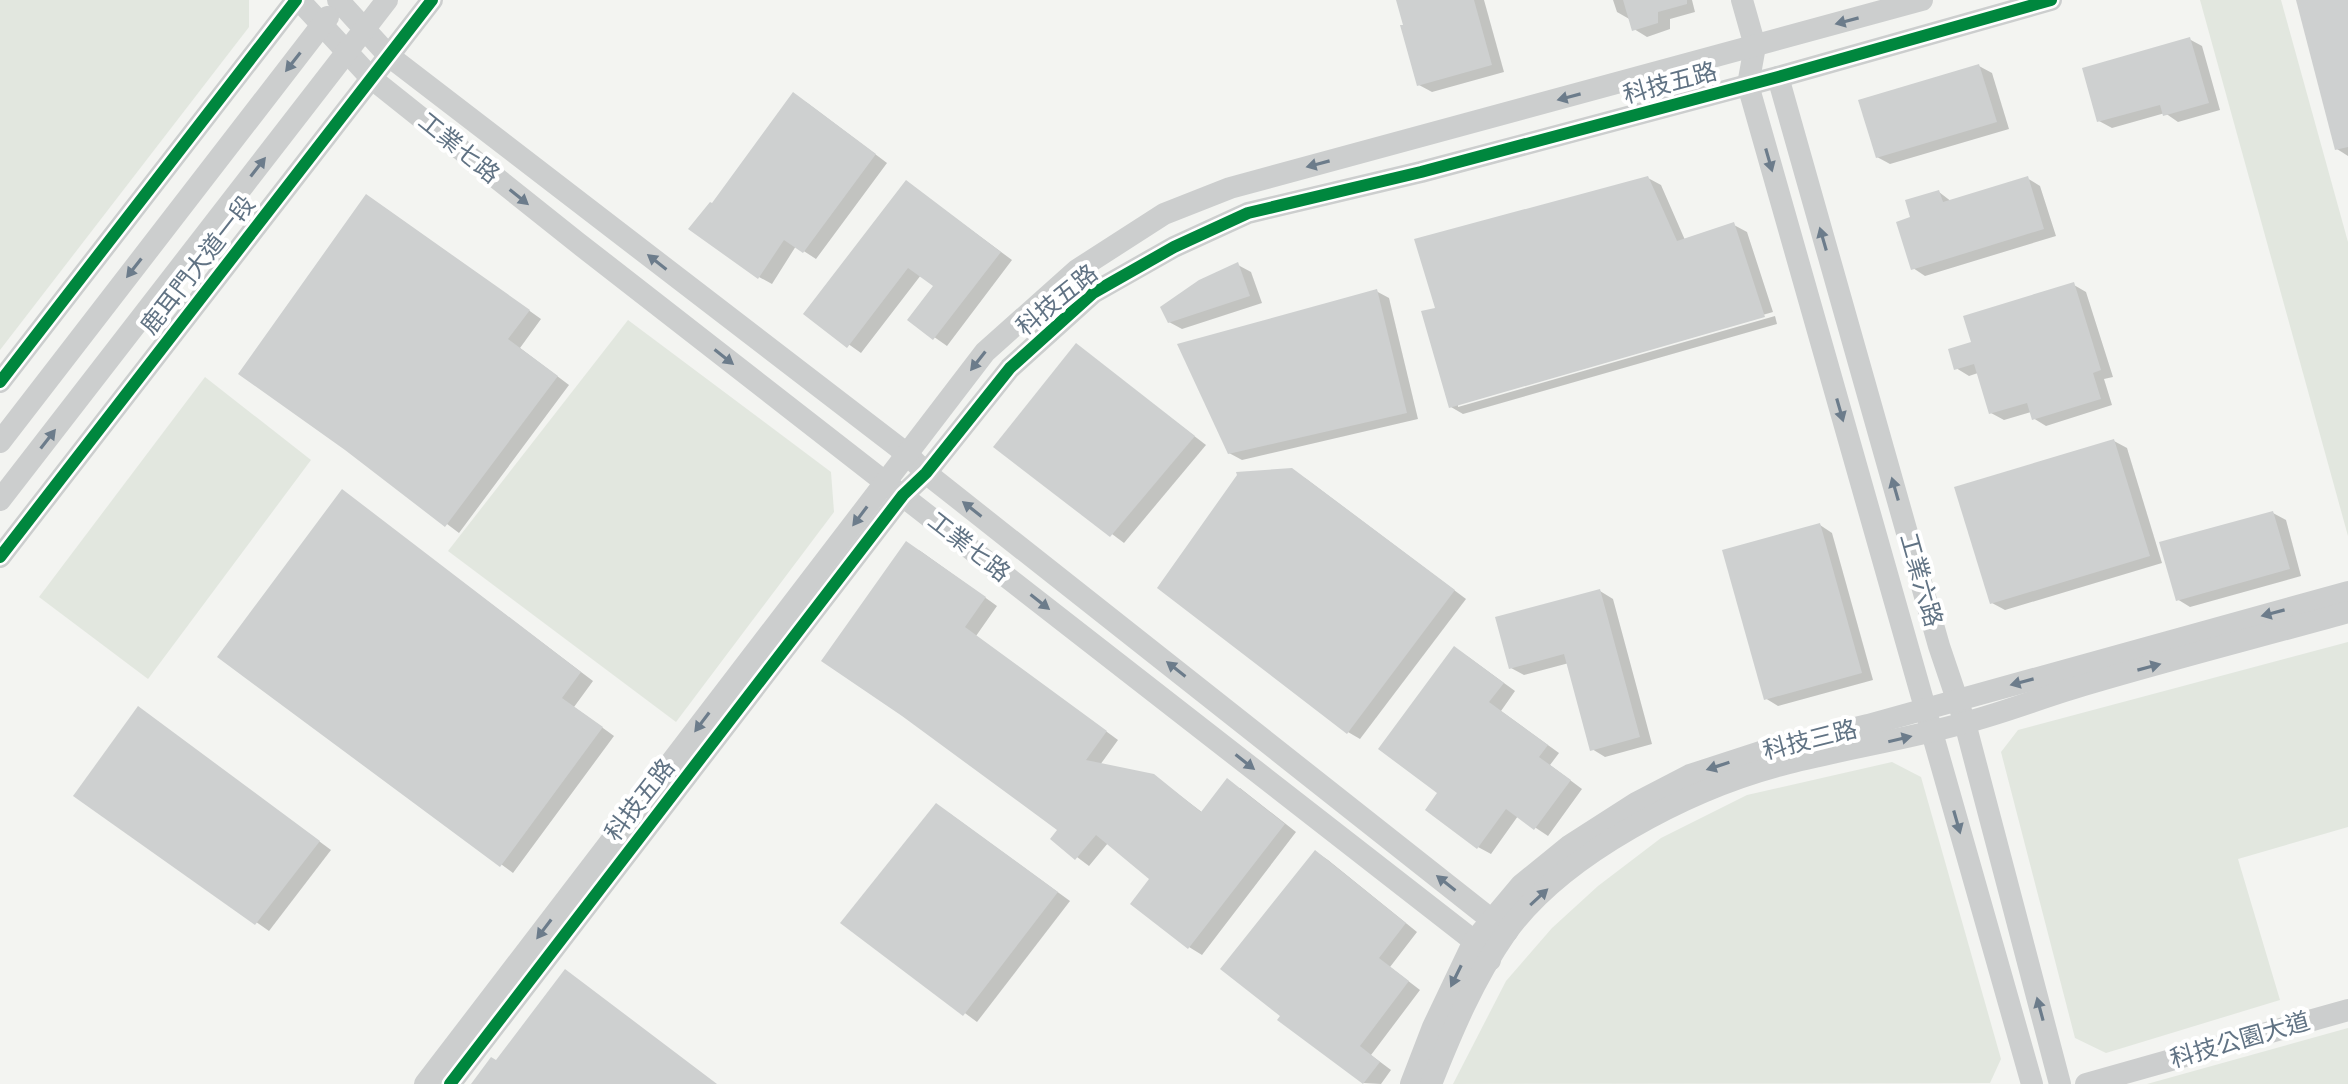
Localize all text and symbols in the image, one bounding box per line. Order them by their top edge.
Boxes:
one-way arrow [1834,15,1859,27]
one-way arrow [285,52,302,72]
street label: 科技五路 [1620,57,1720,109]
one-way arrow [1556,91,1581,103]
street label: 工業七路 [413,107,505,189]
one-way arrow [1763,147,1775,172]
one-way arrow [250,156,266,177]
one-way arrow [1305,159,1330,171]
one-way arrow [509,188,530,205]
street label: 鹿耳門大道一段 [135,190,261,340]
one-way arrow [1817,226,1829,251]
one-way arrow [647,255,668,271]
one-way arrow [127,258,143,278]
street label: 科技五路 [1011,259,1103,341]
one-way arrow [714,349,734,365]
one-way arrow [970,351,987,371]
one-way arrow [1834,398,1847,422]
one-way arrow [39,429,55,449]
one-way arrow [1888,476,1901,500]
one-way arrow [962,501,982,517]
one-way arrow [852,506,868,526]
street label: 工業七路 [923,506,1015,588]
street label: 工業六路 [1894,530,1948,630]
one-way arrow [1030,594,1050,610]
one-way arrow [2260,607,2284,620]
one-way arrow [2137,660,2162,672]
one-way arrow [1166,662,1186,678]
one-way arrow [2010,676,2034,689]
one-way arrow [694,712,710,732]
street label: 科技三路 [1760,715,1860,765]
one-way arrow [1887,732,1912,745]
street label: 科技五路 [599,754,681,846]
one-way arrow [1235,754,1255,770]
one-way arrow [1705,760,1729,773]
one-way arrow [1951,810,1964,834]
one-way arrow [1436,875,1456,892]
one-way arrow [1529,888,1548,906]
one-way arrow [536,919,552,939]
one-way arrow [1449,965,1463,988]
one-way arrow [2034,996,2046,1021]
street label: 科技公園大道 [2167,1007,2313,1073]

